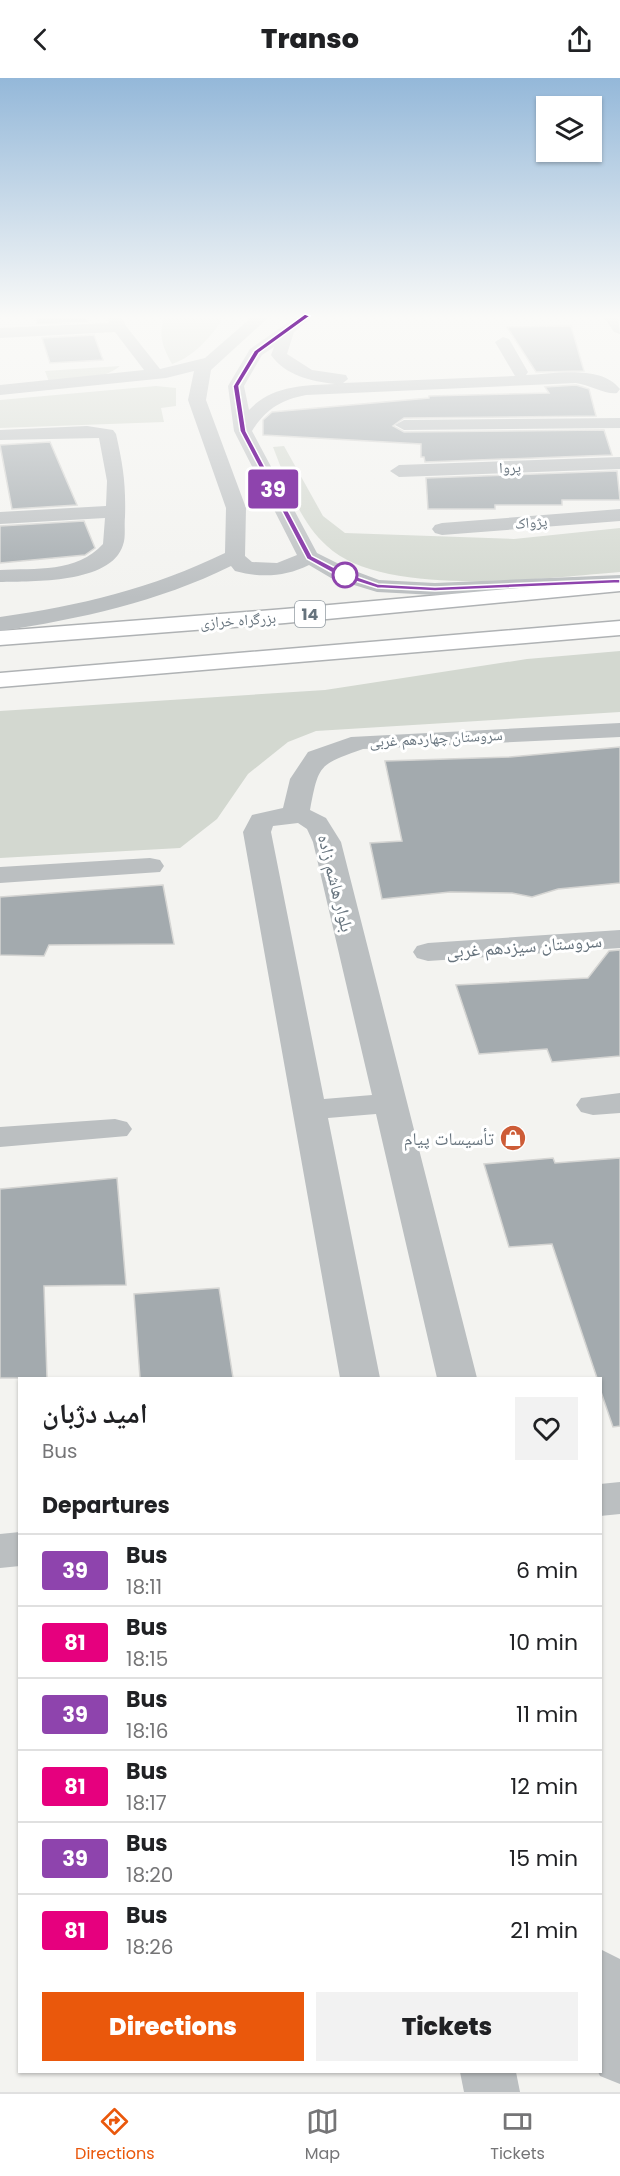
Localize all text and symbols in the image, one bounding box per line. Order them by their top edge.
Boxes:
text: Transo [261,20,359,57]
icon: back [24,23,57,56]
icon: share [563,23,596,56]
map controls [536,96,602,162]
button: layers [536,96,602,162]
street label: پروا [499,456,521,478]
line badge: 39 [246,470,300,508]
text: 39 [260,475,286,504]
street label: پژواک [514,510,548,534]
unlabelled marker [332,562,358,588]
road number: 14 [295,601,325,627]
street label: بزرگراه خرازی [199,607,277,633]
street label: سروستان چهاردهم غربی [369,724,503,752]
street label: بلوار هاشم زاده [312,832,360,934]
street label: سروستان سیزدهم غربی [445,928,603,964]
shop icon: تأسیسات پیام [498,1123,528,1153]
place label: تأسیسات پیام [404,1126,494,1151]
text: امید دژبان [42,1394,148,1433]
button: heart [515,1397,578,1460]
text: Bus [42,1437,78,1465]
text: Departures [42,1490,170,1521]
text: Bus [126,1540,168,1571]
text: 6 min [516,1555,578,1586]
text: 39 [62,1556,88,1585]
text: 18:11 [126,1573,162,1601]
text: Bus [126,1612,168,1643]
text: 10 min [509,1627,578,1658]
text: 81 [64,1628,86,1657]
text: 18:15 [126,1645,168,1673]
text: Bus [126,1684,168,1715]
text: 11 min [516,1699,578,1730]
text: 39 [62,1700,88,1729]
text: 18:16 [126,1717,168,1745]
text: Bus [126,1756,168,1787]
text: 12 min [510,1771,578,1802]
text: 81 [64,1772,86,1801]
text: 18:17 [126,1789,167,1817]
text: Bus [126,1828,168,1859]
text: 15 min [509,1843,578,1874]
text: 39 [62,1844,88,1873]
text: 18:20 [126,1861,173,1889]
text: Bus [126,1900,168,1931]
text: 21 min [510,1915,578,1946]
text: 81 [64,1916,86,1945]
text: 18:26 [126,1933,173,1961]
button: Directions [42,1992,304,2061]
button: Tickets [316,1992,578,2061]
tab: Directions [75,2105,155,2166]
tab: Map [305,2105,340,2166]
tab: Tickets [490,2105,545,2166]

